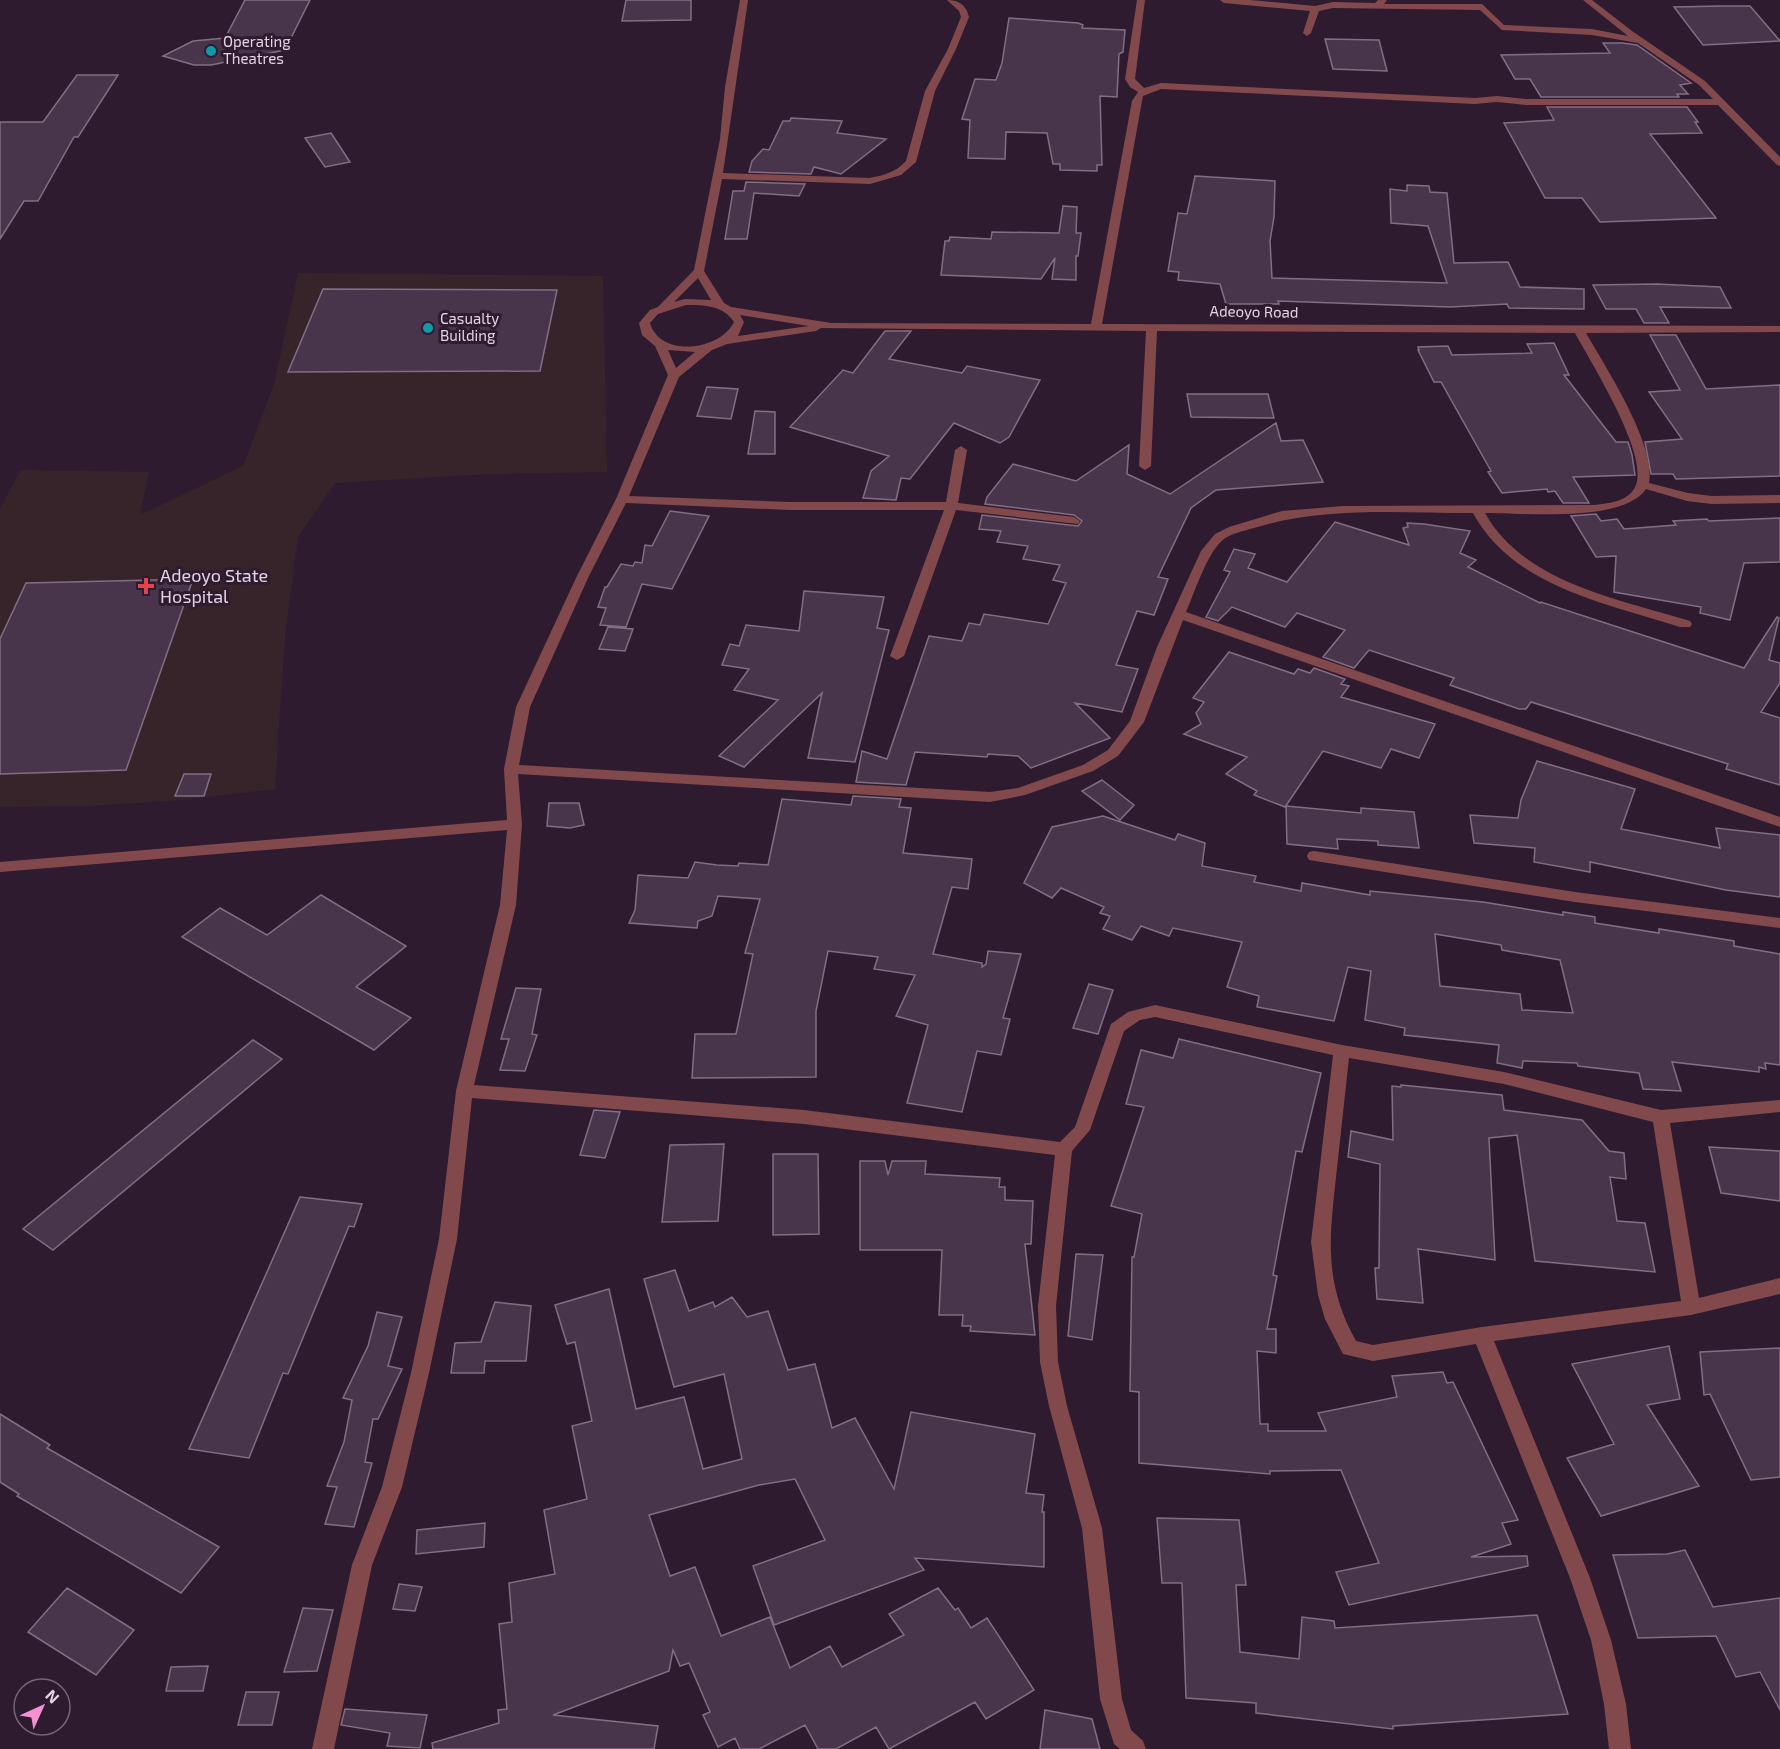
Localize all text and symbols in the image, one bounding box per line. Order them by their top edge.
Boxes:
place label: Operating Theatres [223,32,291,67]
marker: Operating Theatres [204,44,218,58]
street label: Adeoyo Road [1210,301,1299,321]
place label: Casualty Building [440,309,499,344]
marker: Casualty Building [421,321,435,335]
place label: Adeoyo State Hospital [160,564,268,607]
marker: Adeoyo State Hospital [137,577,155,595]
north arrow [12,1677,72,1737]
text: N [42,1685,64,1707]

